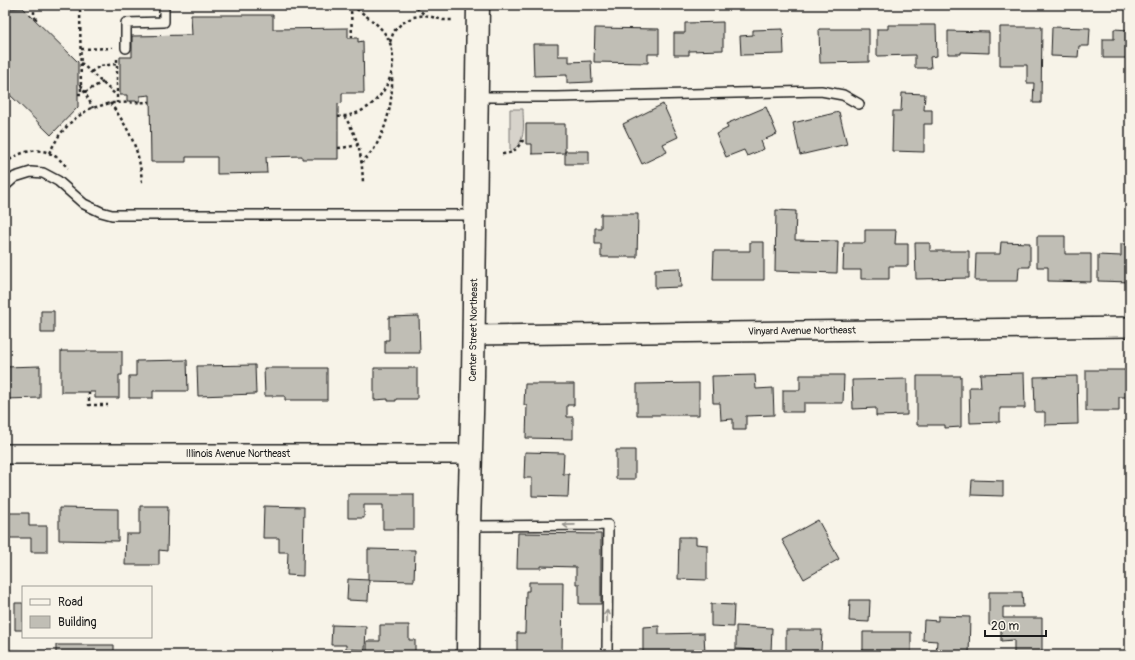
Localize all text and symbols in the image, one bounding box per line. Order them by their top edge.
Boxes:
street label: Center Street Northeast [467,277,480,382]
street label: Vinyard Avenue Northeast [748,324,857,338]
street label: Illinois Avenue Northeast [186,448,291,460]
one-way arrow [563,521,576,529]
legend [22,586,152,638]
text: Road [58,595,83,610]
one-way arrow [603,610,611,623]
scale bar [985,612,1046,638]
text: Building [58,615,97,630]
text: 20 m [991,619,1020,634]

